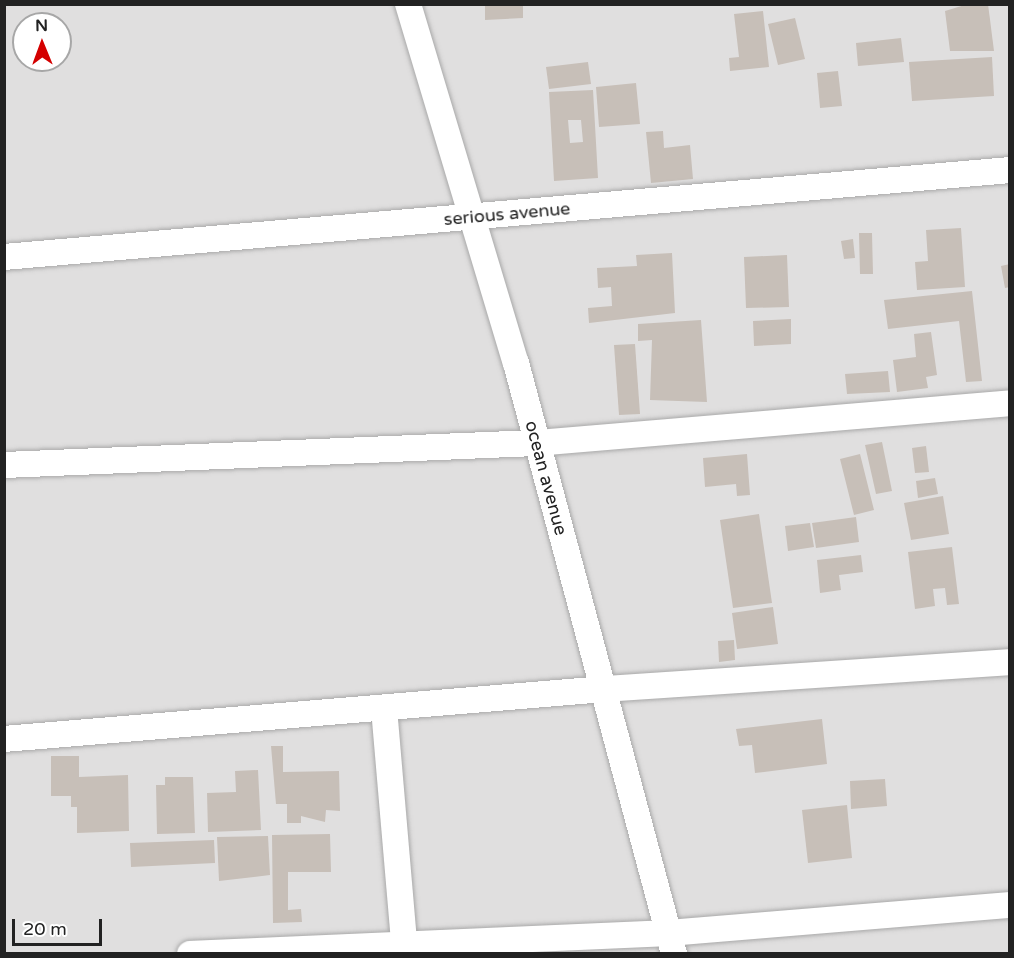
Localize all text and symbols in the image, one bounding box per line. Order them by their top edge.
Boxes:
north arrow [12,12,72,72]
text: N [35,16,48,36]
street label: serious avenue [443,198,571,230]
street label: ocean avenue [520,418,572,538]
scale bar [15,907,105,945]
text: 20 m [23,918,67,940]

